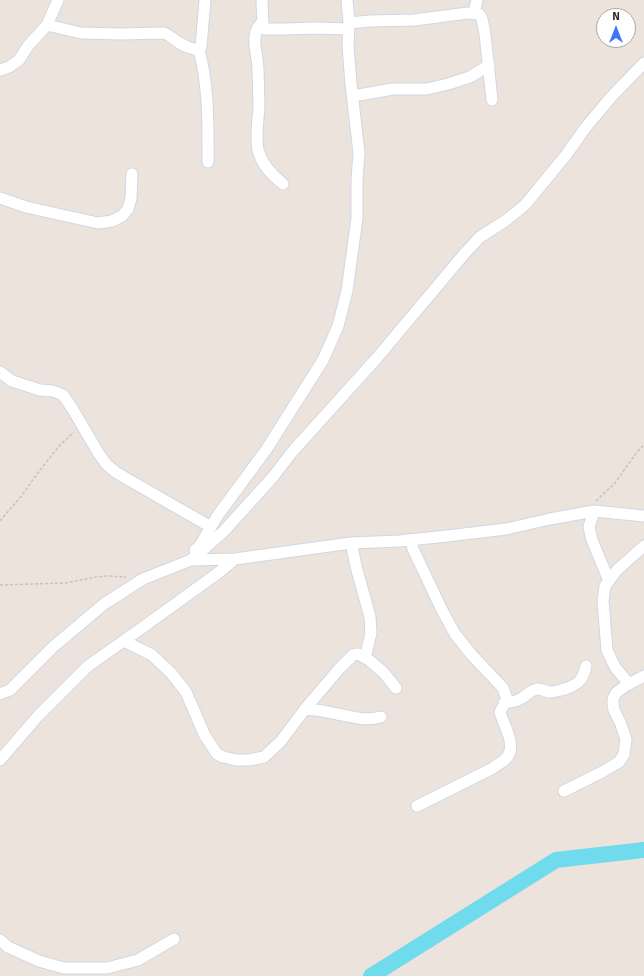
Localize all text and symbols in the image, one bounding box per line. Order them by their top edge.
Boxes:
north arrow [596,8,636,48]
text: N [612,10,620,23]

